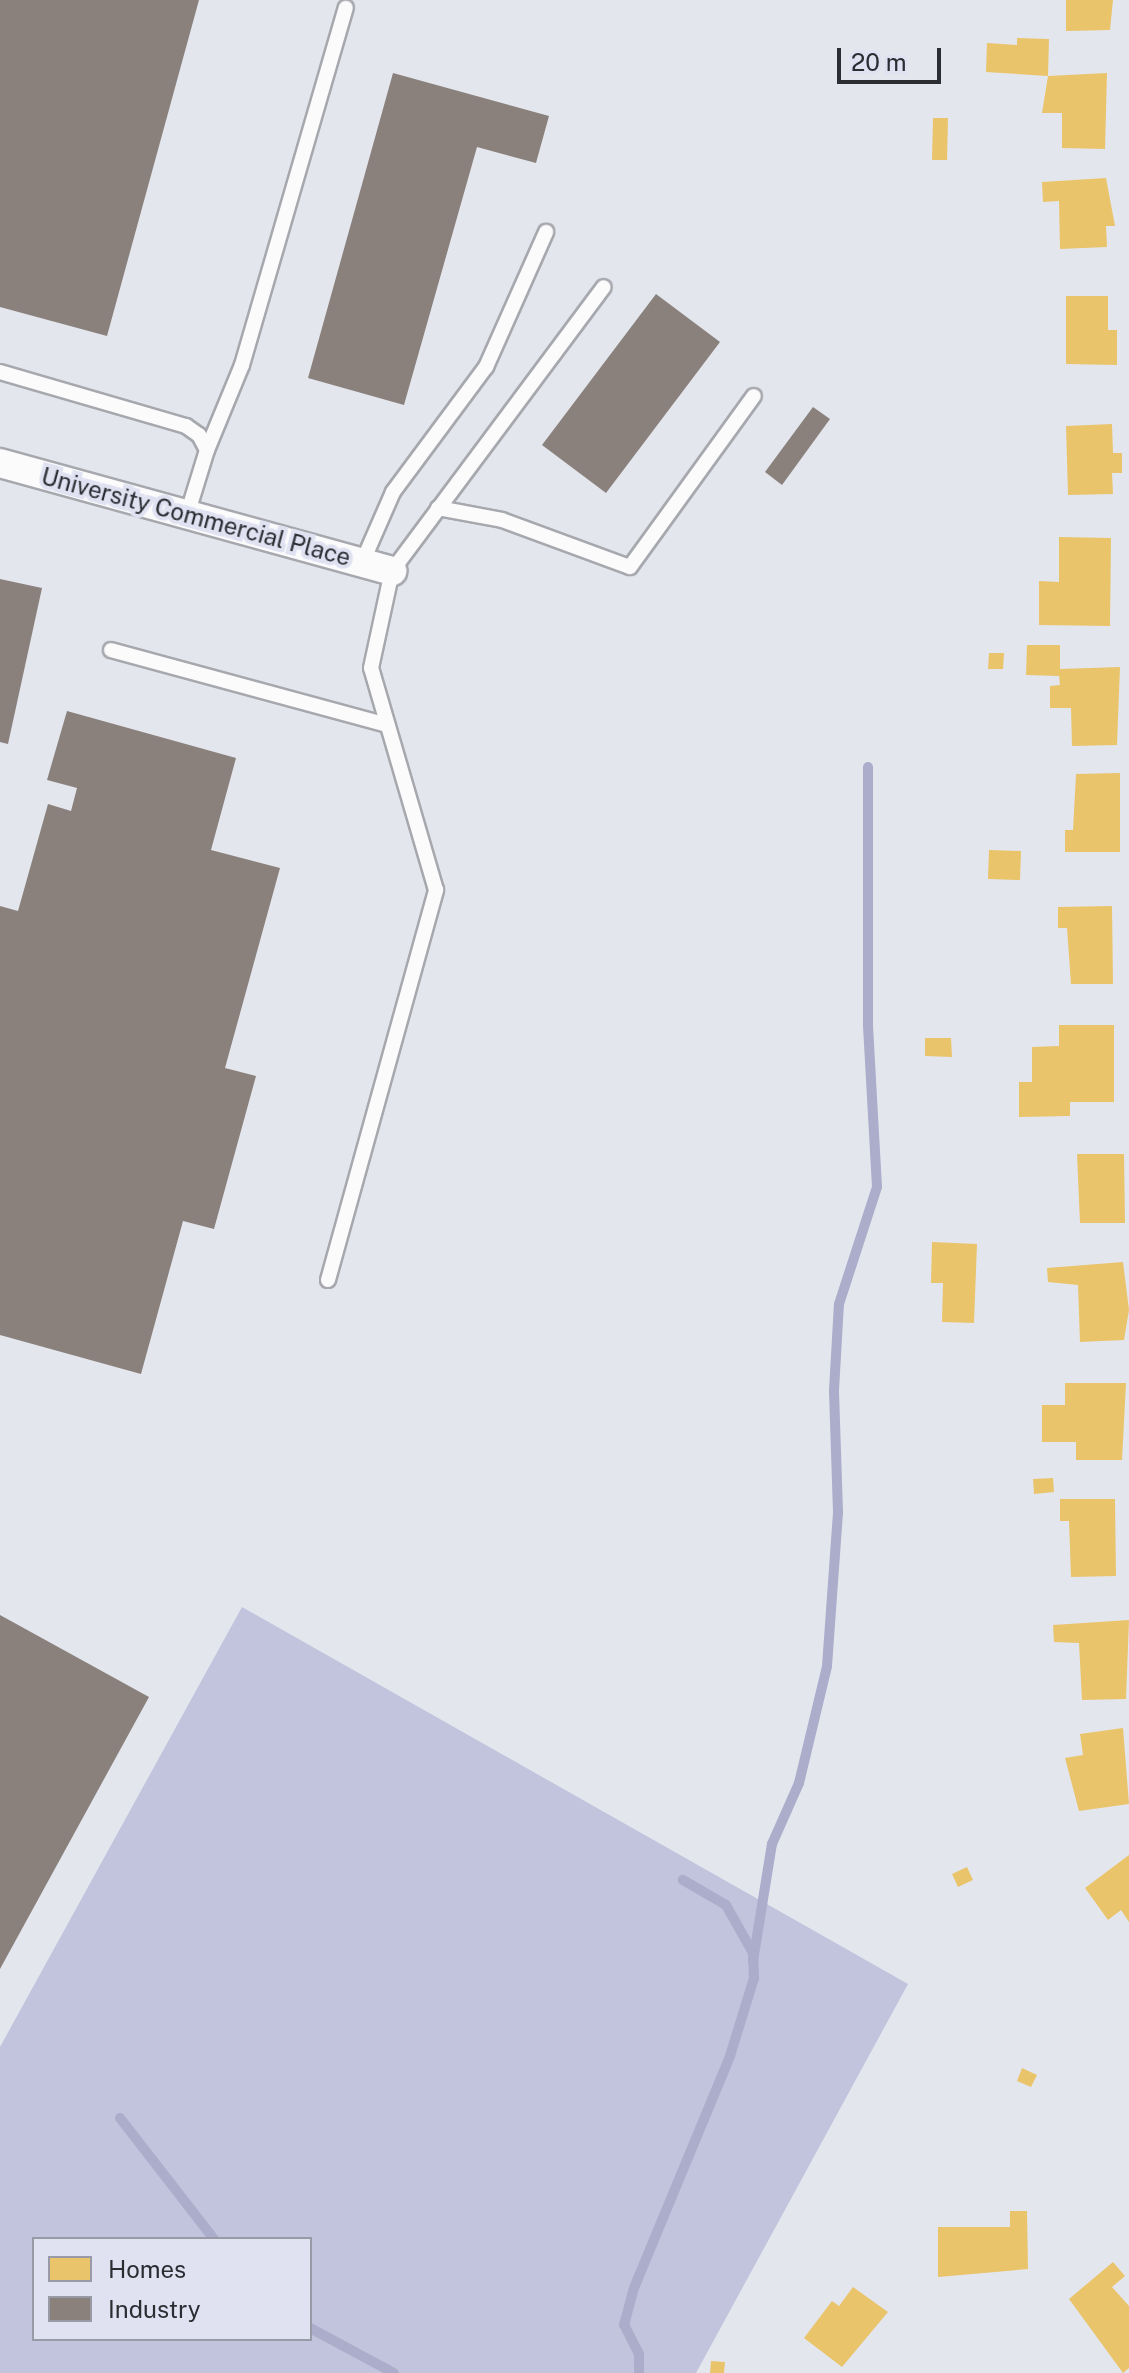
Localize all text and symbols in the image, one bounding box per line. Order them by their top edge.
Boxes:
scale bar [841,32,945,82]
text: 20 m [851,48,907,76]
street label: University Commercial Place [38,462,354,572]
legend [32,2237,312,2341]
text: Homes [108,2255,186,2283]
text: Industry [108,2295,201,2323]

